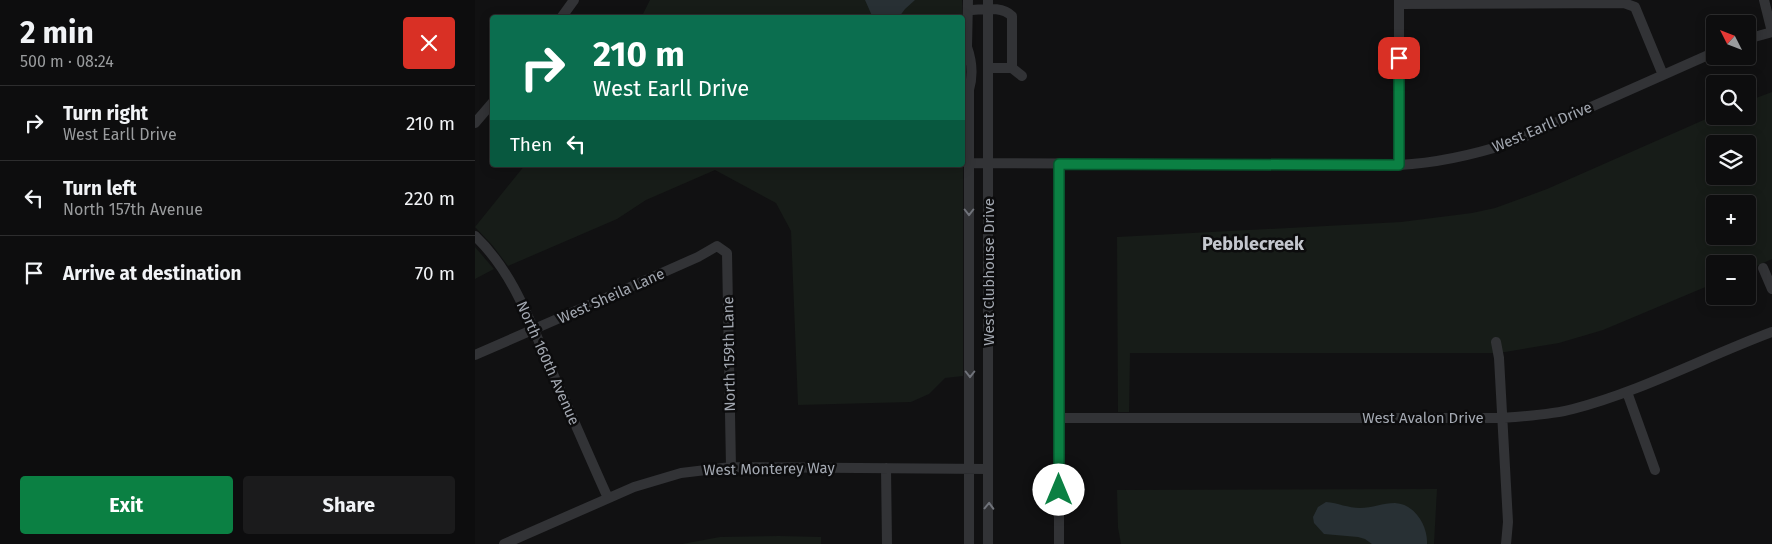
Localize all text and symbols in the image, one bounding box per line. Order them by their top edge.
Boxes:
text: 2 min [20,15,94,51]
north arrow [1706,15,1756,65]
map controls [1706,15,1756,305]
button: close [403,17,455,69]
text: 210 m [593,33,685,75]
icon: right [510,35,575,100]
pin [1378,37,1420,79]
icon: arrive [1385,44,1413,72]
text: 500 m · 08:24 [20,52,114,71]
text: West Earll Drive [593,75,749,102]
button: search [1706,75,1756,125]
street label: West Earll Drive [1489,98,1595,156]
text: Turn right [63,102,148,125]
icon: right [20,109,48,137]
text: 210 m [406,112,455,135]
text: West Earll Drive [63,125,177,144]
icon: left [562,130,590,158]
text: Then [510,133,552,156]
button: layers [1706,135,1756,185]
text: Turn left [63,177,137,200]
icon: left [20,184,48,212]
text: 220 m [404,187,455,210]
button: + [1706,195,1756,245]
street label: West Clubhouse Drive [980,198,998,346]
text: North 157th Avenue [63,200,203,219]
one-way arrow [964,208,974,216]
district label: Pebblecreek [1202,233,1305,255]
button: − [1706,255,1756,305]
icon: arrive [20,259,48,287]
text: Arrive at destination [63,262,242,285]
text: 70 m [415,262,455,285]
street label: West Sheila Lane [555,264,667,328]
street label: North 159th Lane [719,296,739,412]
street label: North 160th Avenue [513,298,583,428]
one-way arrow [965,370,975,378]
street label: West Avalon Drive [1362,409,1484,427]
street label: West Monterey Way [703,459,835,479]
position arrow [1032,463,1084,515]
button: Exit [20,476,233,534]
button: Share [243,476,455,534]
one-way arrow [984,502,994,510]

